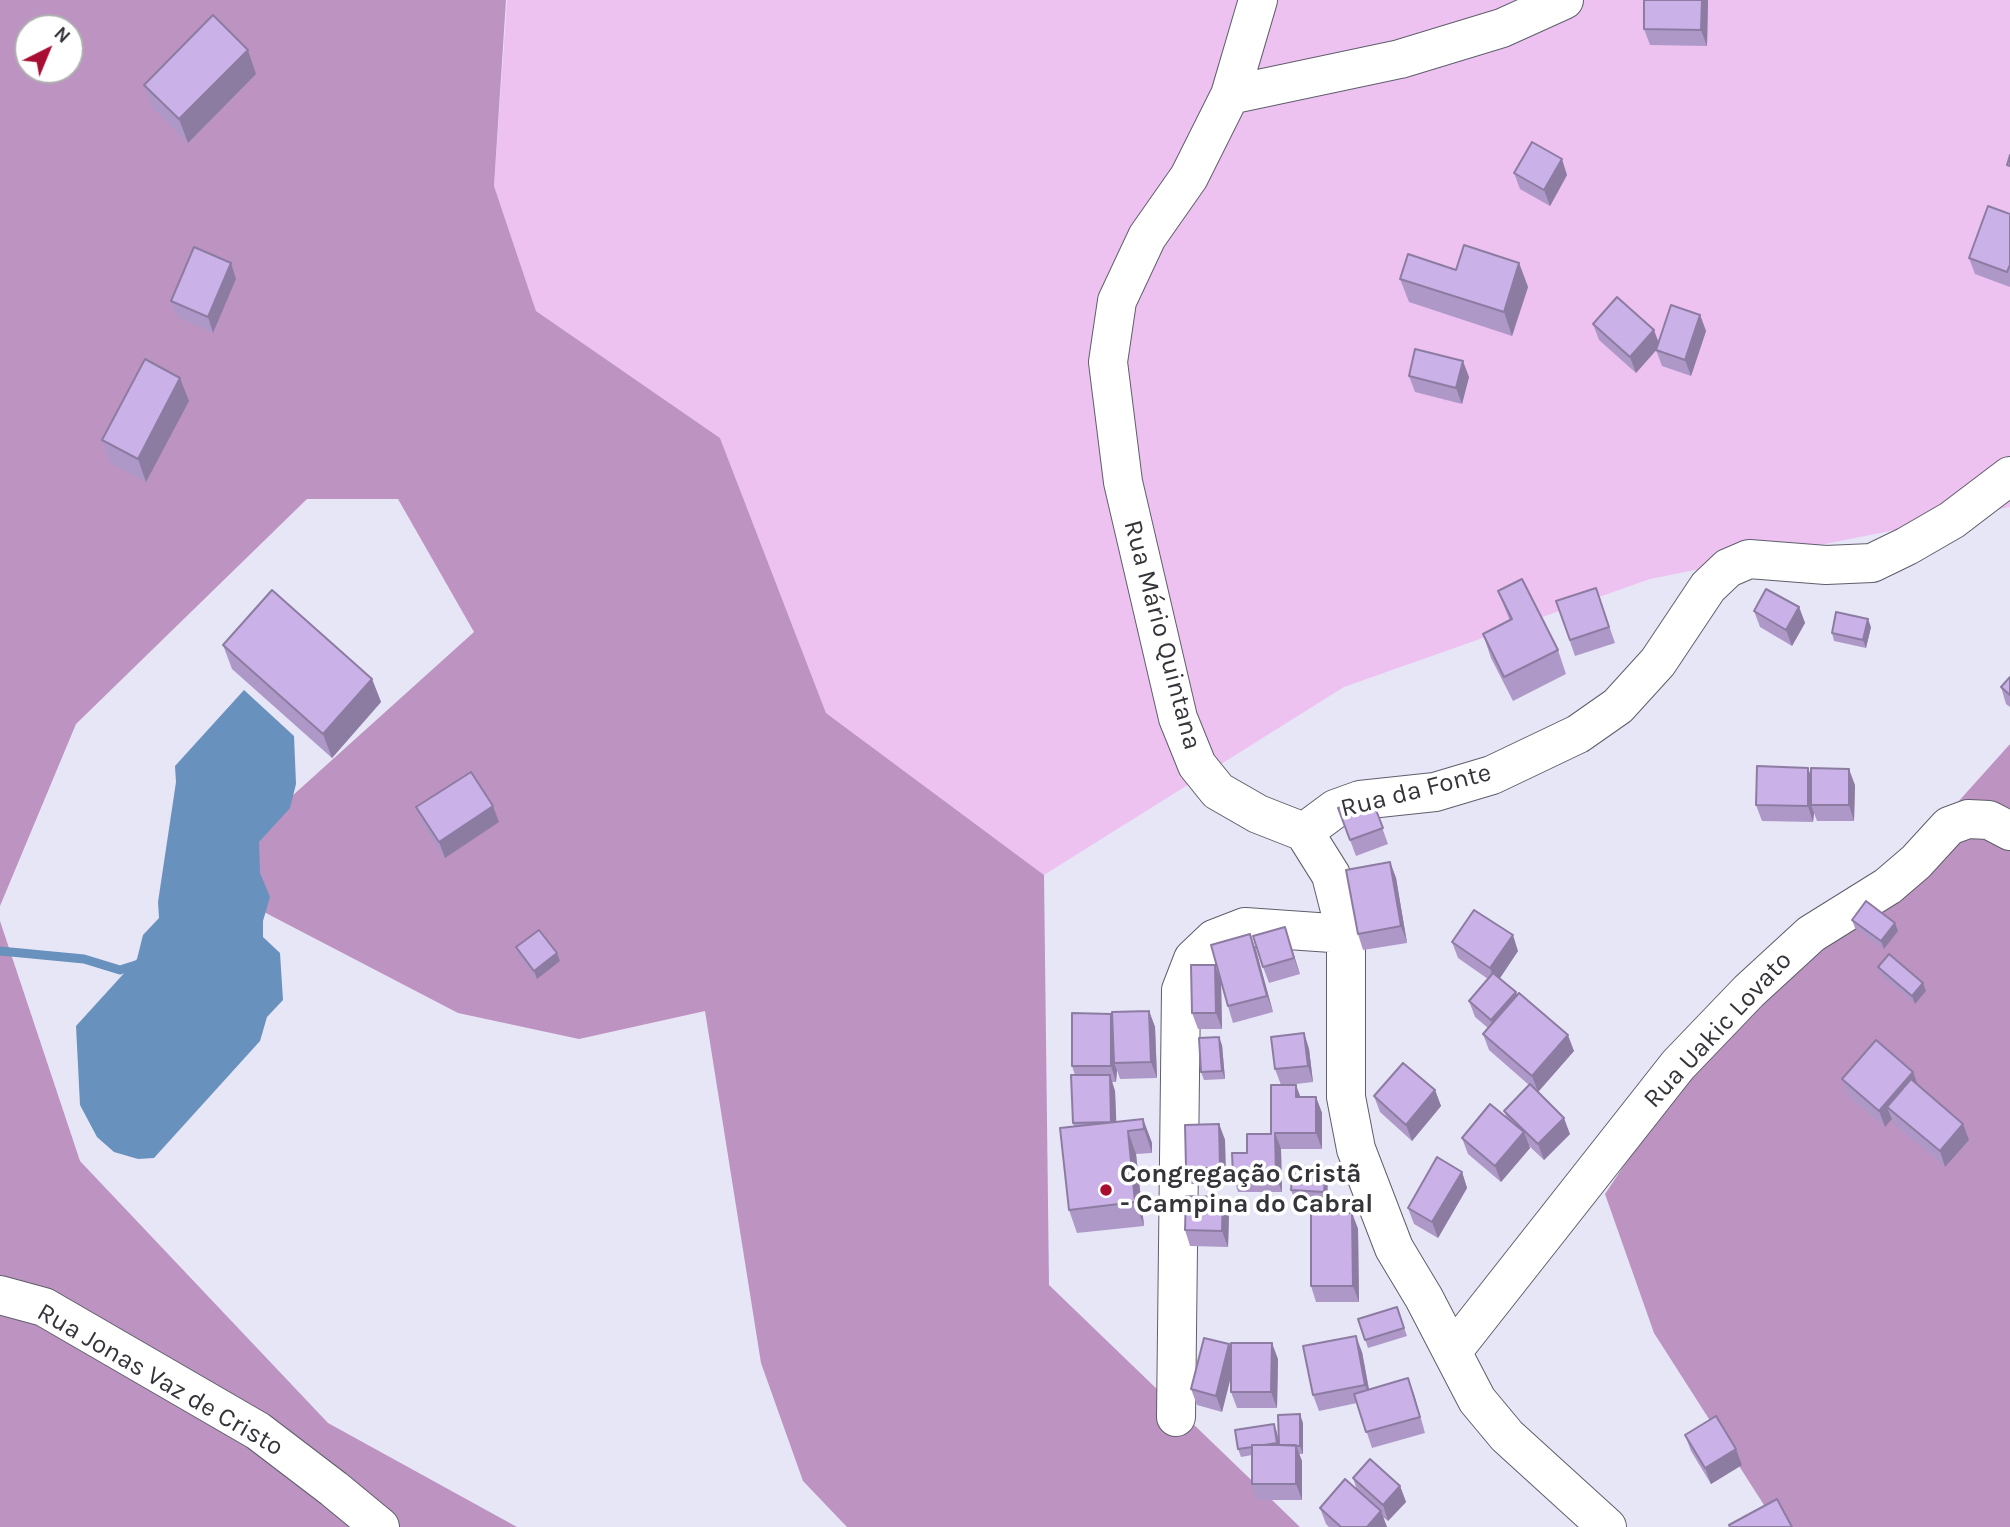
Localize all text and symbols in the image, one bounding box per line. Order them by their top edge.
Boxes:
north arrow [14,14,84,84]
text: N [49,22,74,48]
street label: Rua Mário Quintana [1116,517,1208,753]
street label: Rua da Fonte [1338,757,1494,825]
street label: Rua Uakic Lovato [1637,945,1799,1115]
place label: Congregação Cristã - Campina do Cabral [1120,1159,1373,1220]
marker: Congregação Cristã - Campina do Cabral [1098,1182,1114,1198]
street label: Rua Jonas Vaz de Cristo [31,1297,289,1463]

